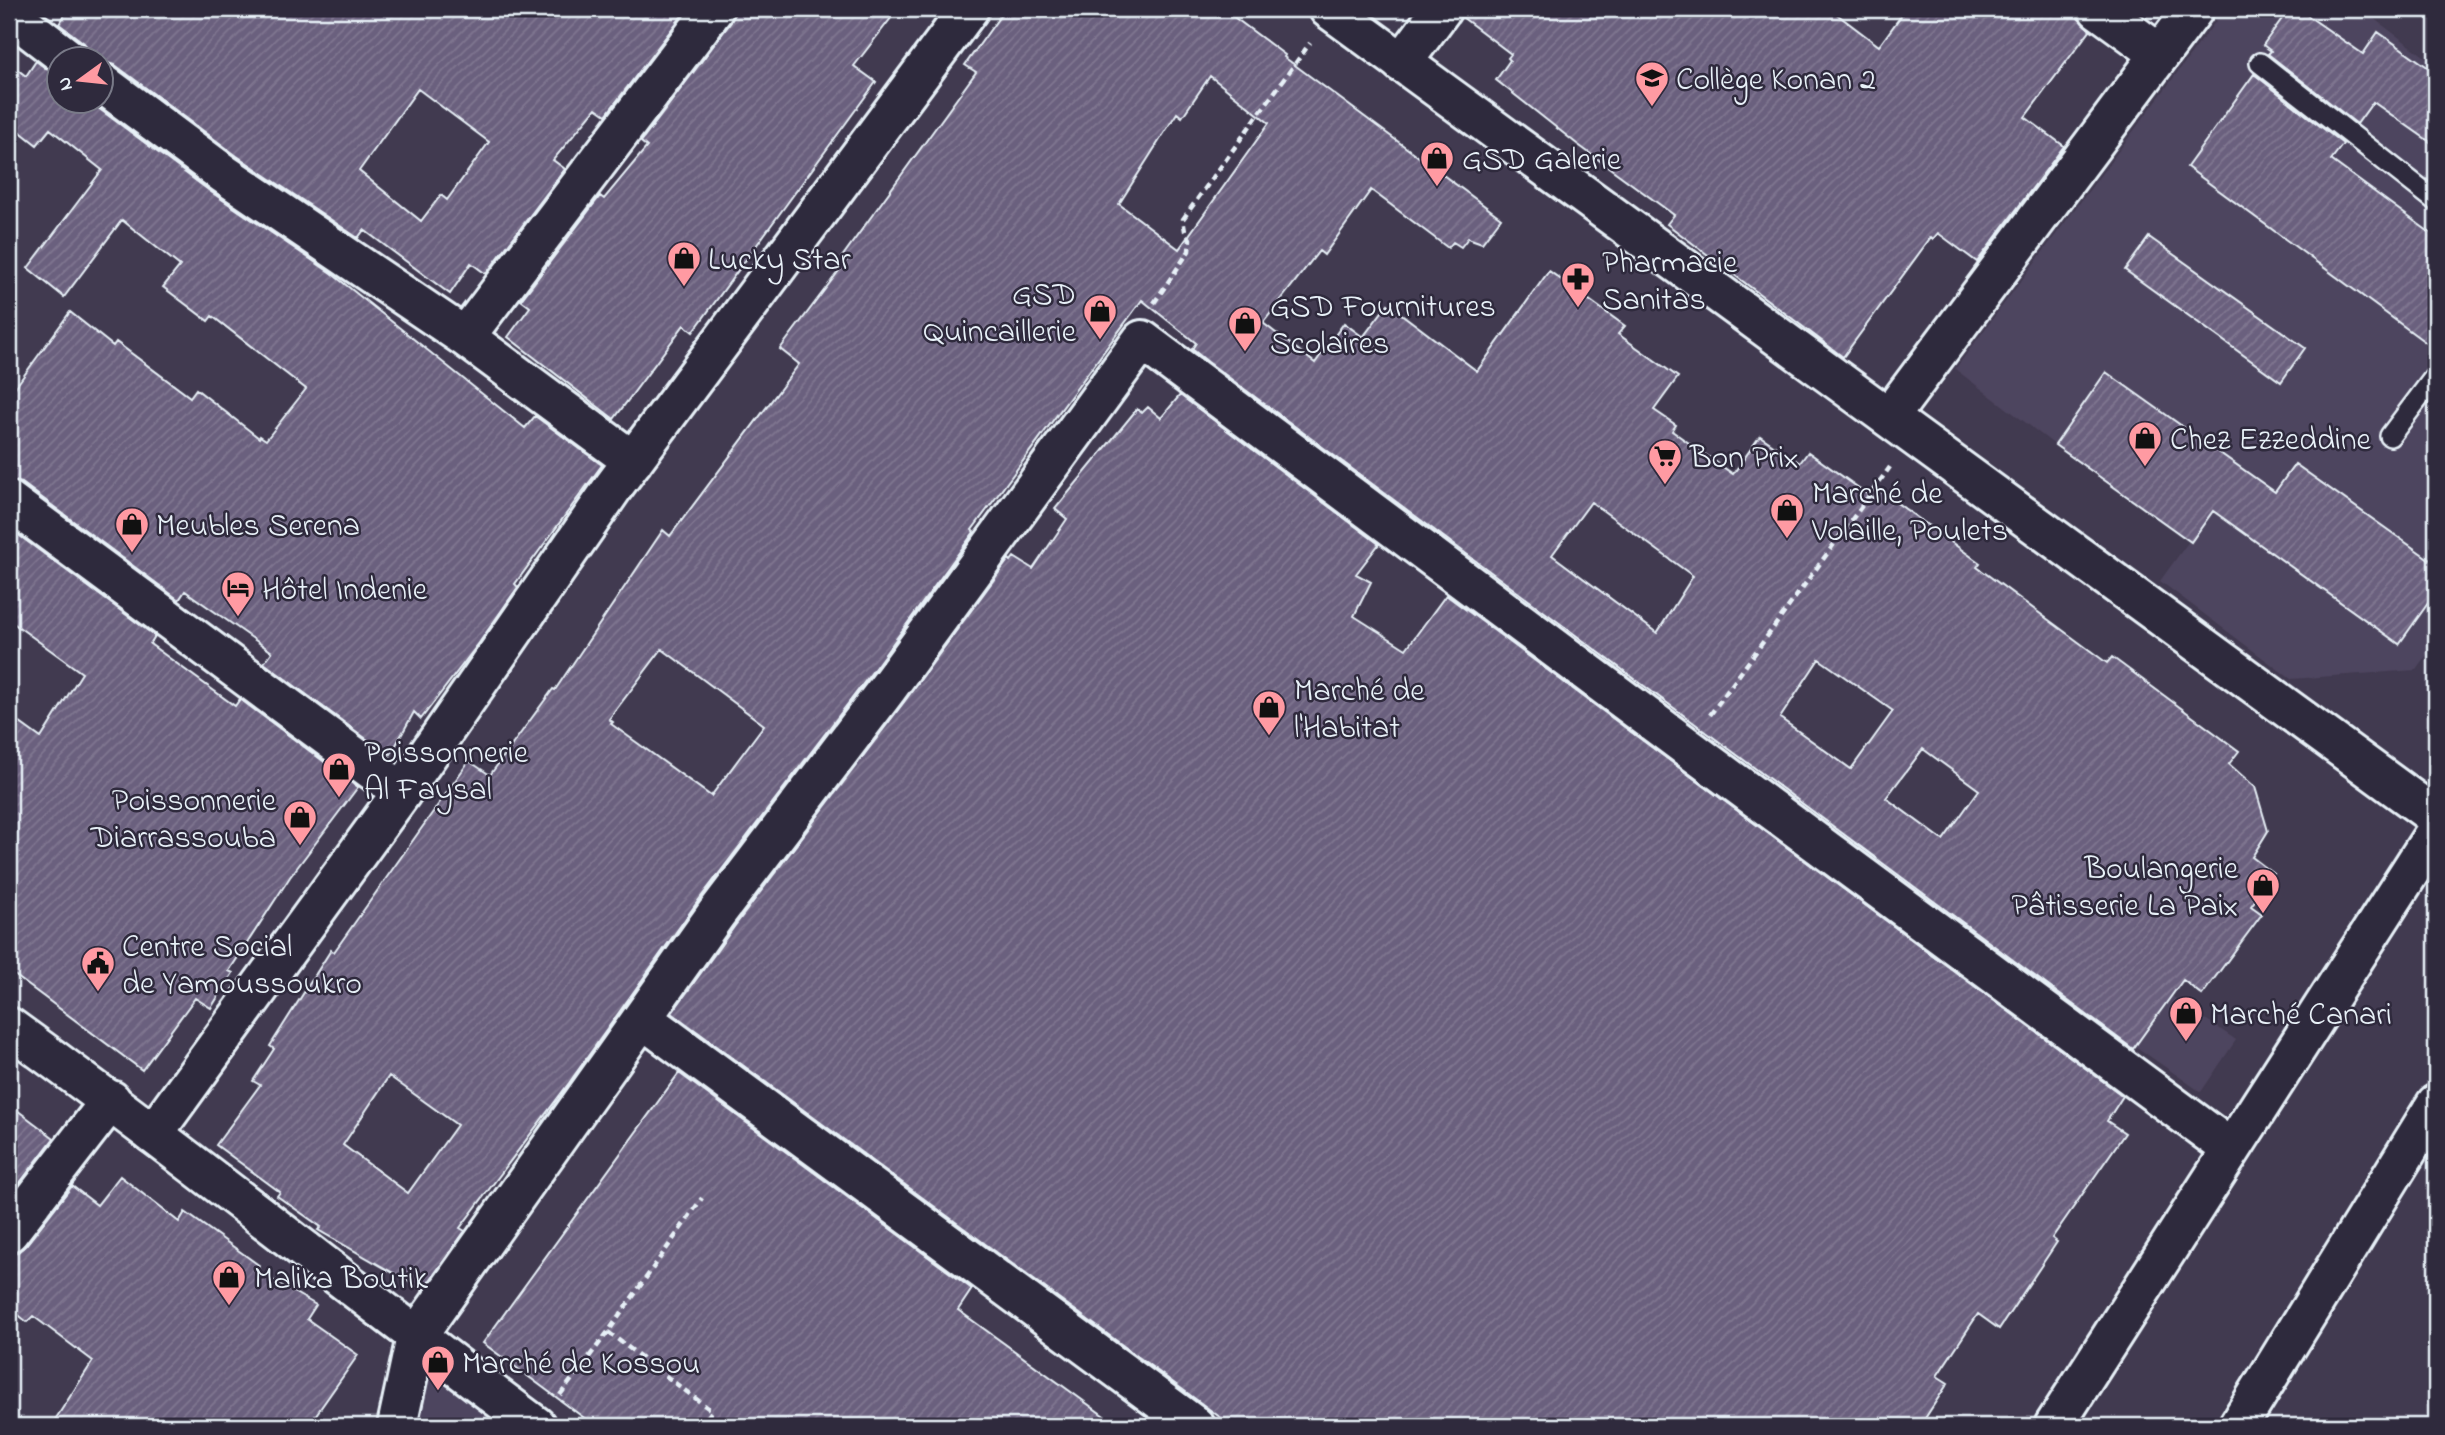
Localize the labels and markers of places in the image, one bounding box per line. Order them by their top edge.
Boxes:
place label: Collège Konan 2 [1676,58,1876,105]
school or university icon: Collège Konan 2 [1633,59,1671,108]
place label: GSD Galerie [1462,138,1622,185]
shop icon: GSD Galerie [1418,139,1456,188]
place label: Lucky Star [708,238,851,285]
shop icon: Lucky Star [665,239,703,288]
place label: Pharmacie Sanitas [1602,241,1738,325]
pharmacy icon: Pharmacie Sanitas [1559,260,1597,309]
place label: GSD Quincaillerie [923,273,1077,357]
place label: GSD Fournitures Scolaires [1270,285,1496,369]
shop icon: GSD Quincaillerie [1081,292,1119,341]
shop icon: GSD Fournitures Scolaires [1226,304,1264,353]
place label: Chez Ezzeddine [2170,418,2372,465]
shop icon: Chez Ezzeddine [2126,419,2164,468]
place label: Bon Prix [1689,436,1799,483]
supermarket icon: Bon Prix [1646,437,1684,486]
place label: Marché de Volaille, Poulets [1811,472,2008,556]
shop icon: Marché de Volaille, Poulets [1768,491,1806,540]
place label: Meubles Serena [156,504,360,551]
shop icon: Meubles Serena [113,505,151,554]
place label: Hôtel Indenie [262,568,428,615]
hotel icon: Hôtel Indenie [219,569,257,618]
place label: Marché de l'Habitat [1294,669,1425,753]
shop icon: Marché de l'Habitat [1250,688,1288,737]
place label: Poissonnerie Al Faysal [364,731,529,815]
shop icon: Poissonnerie Al Faysal [320,750,358,799]
place label: Poissonnerie Diarrassouba [90,779,277,863]
shop icon: Poissonnerie Diarrassouba [281,798,319,847]
place label: Boulangerie Pâtisserie La Paix [2012,847,2239,931]
shop icon: Boulangerie Pâtisserie La Paix [2244,866,2282,915]
place label: Centre Social de Yamoussoukro [122,925,362,1009]
public building icon: Centre Social de Yamoussoukro [79,944,117,993]
place label: Marché Canari [2210,993,2392,1040]
shop icon: Marché Canari [2167,994,2205,1043]
place label: Malika Boutik [254,1257,429,1304]
shop icon: Malika Boutik [210,1258,248,1307]
place label: Marché de Kossou [462,1342,700,1389]
shop icon: Marché de Kossou [419,1343,457,1392]

